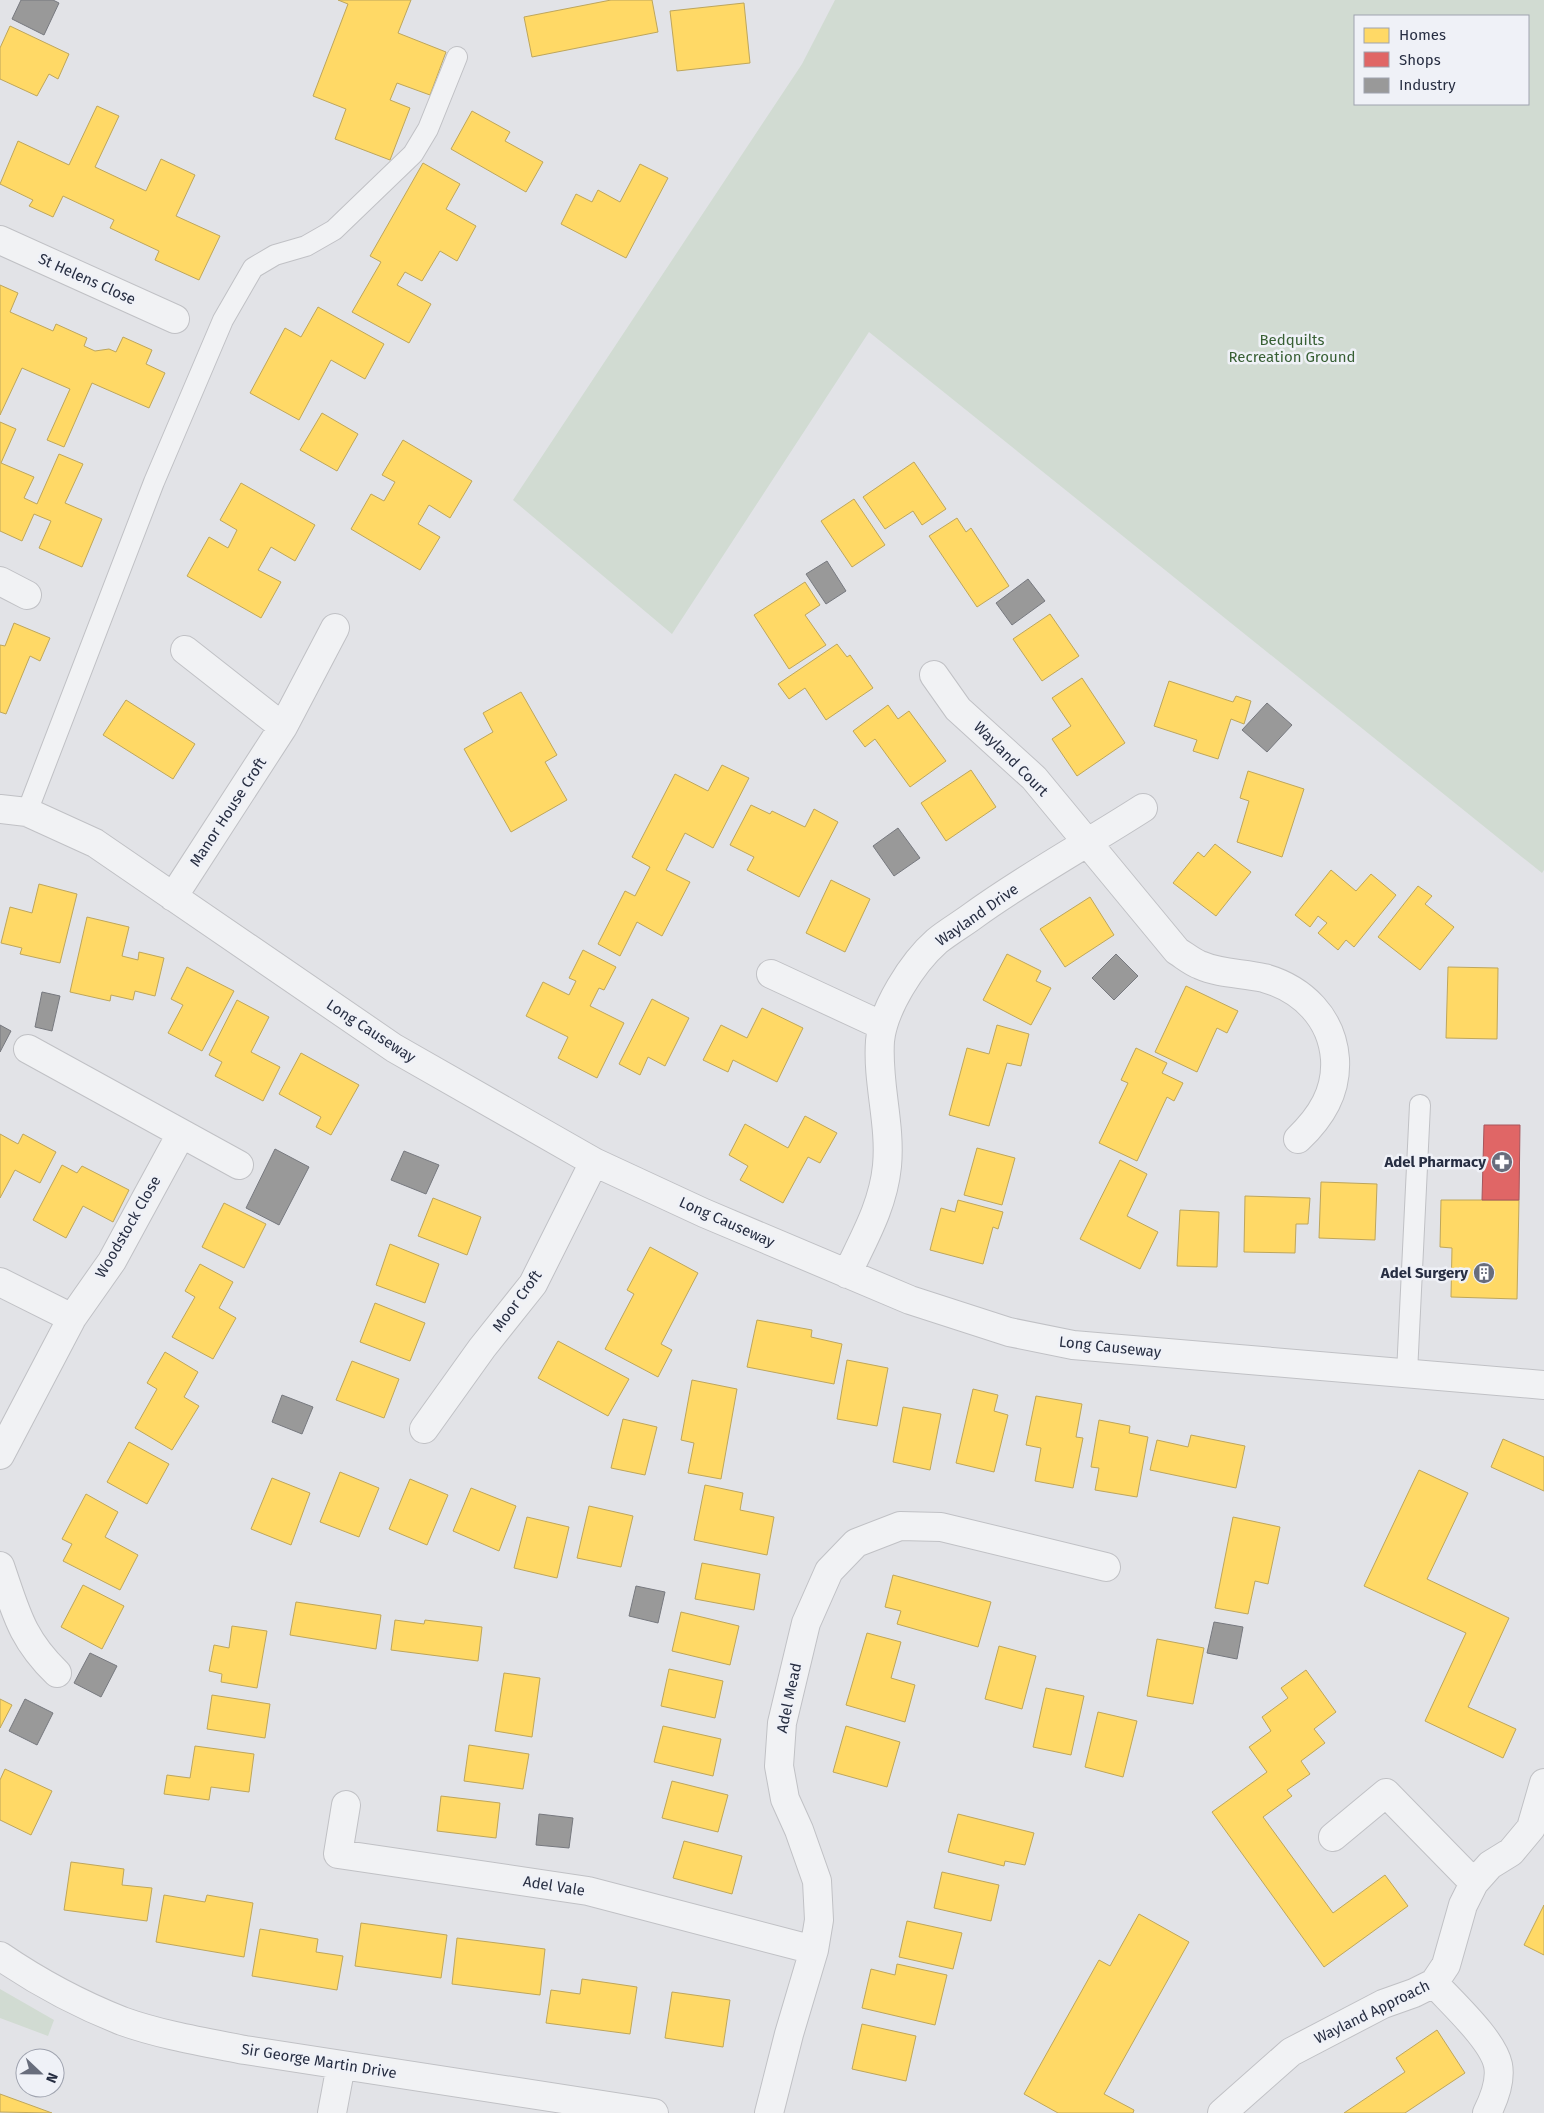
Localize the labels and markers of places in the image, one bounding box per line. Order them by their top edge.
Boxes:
pharmacy icon: Adel Pharmacy [1490,1150,1514,1174]
place label: Adel Pharmacy [1383,1153,1486,1171]
building icon: Adel Surgery [1472,1261,1496,1285]
place label: Adel Surgery [1380,1264,1468,1282]

